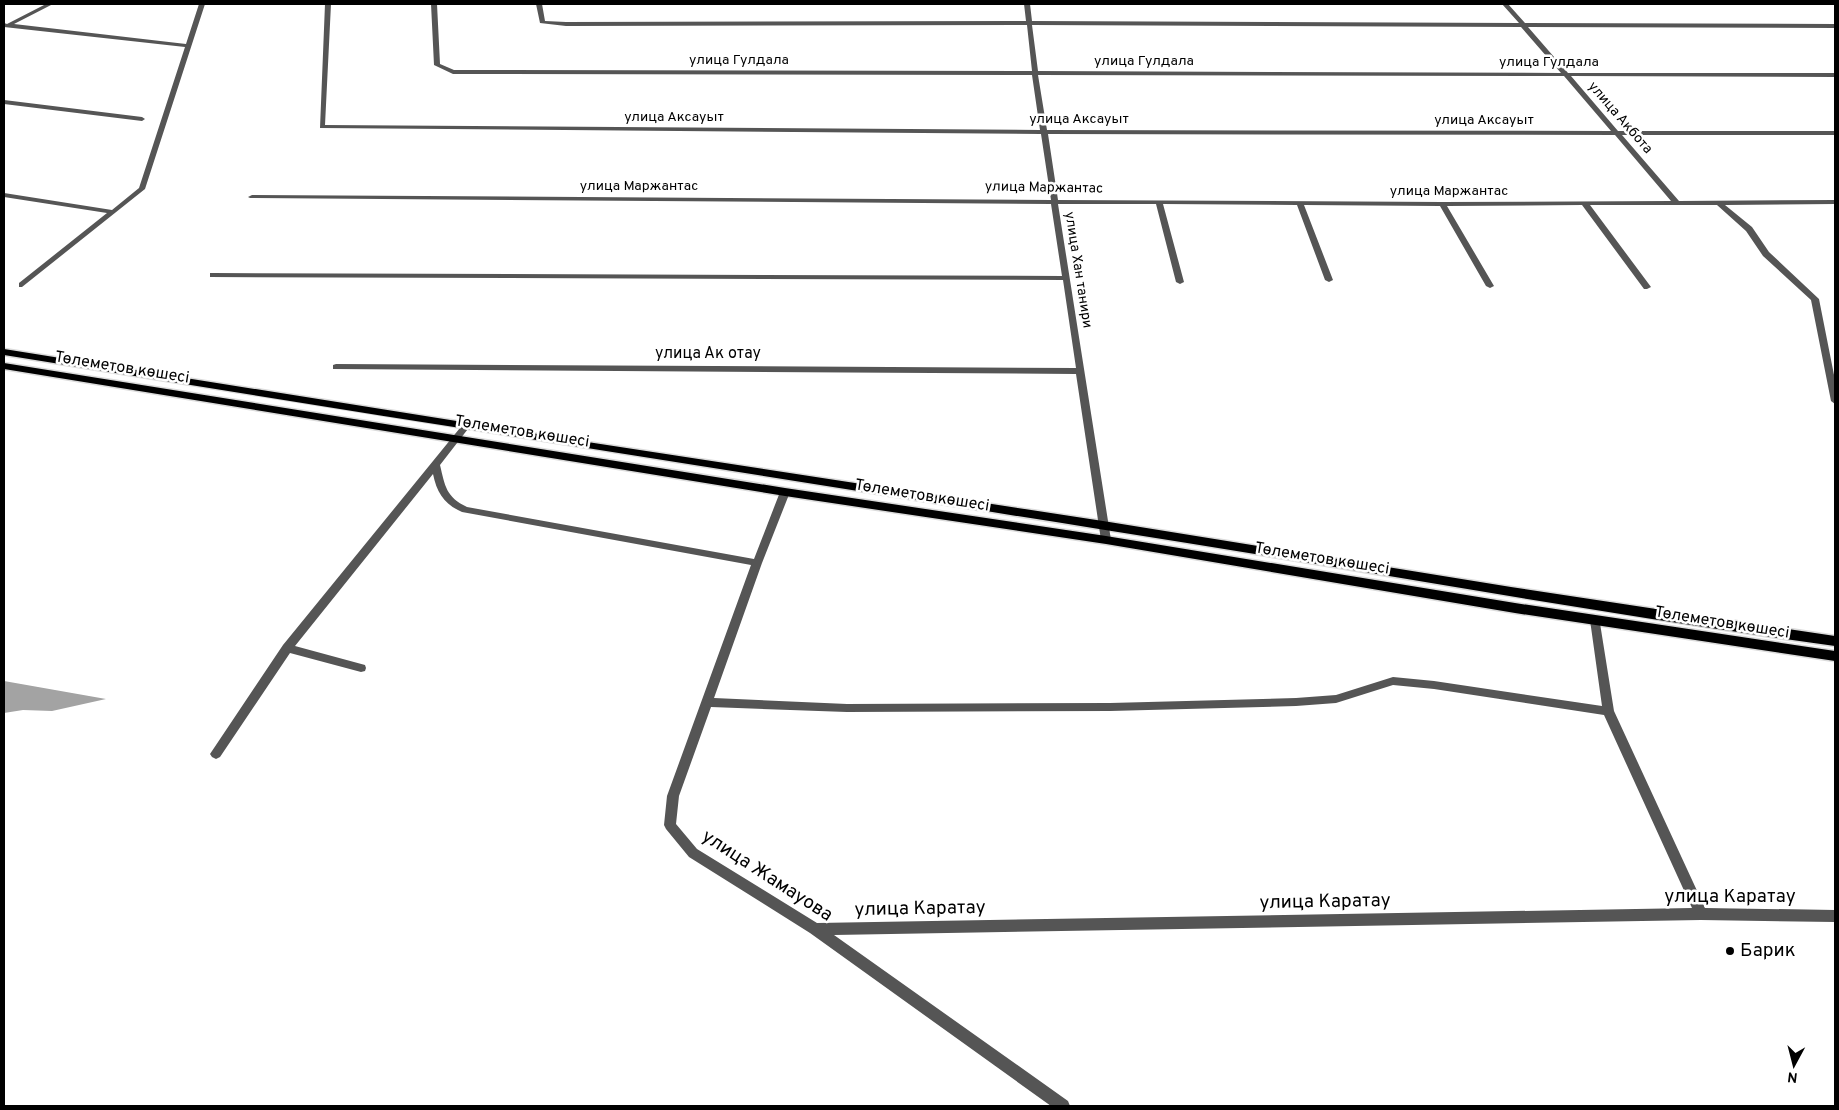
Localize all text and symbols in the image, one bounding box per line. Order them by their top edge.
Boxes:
street label: улица Гулдала [689,52,789,69]
street label: улица Гулдала [1094,53,1194,70]
street label: улица Гулдала [1499,54,1599,71]
street label: улица Акбота [1584,78,1656,158]
street label: улица Аксауыт [624,109,724,126]
street label: улица Аксауыт [1029,111,1129,128]
street label: улица Аксауыт [1434,112,1534,129]
street label: улица Маржантас [580,178,698,195]
street label: улица Маржантас [985,178,1103,198]
street label: улица Маржантас [1390,183,1508,200]
street label: улица Хан танири [1060,211,1096,329]
street label: улица Ак отау [655,344,761,364]
street label: Төлеметов көшесі [53,347,191,389]
street label: Төлеметов көшесі [453,411,591,453]
street label: Төлеметов көшесі [853,475,991,517]
street label: Төлеметов көшесі [1253,538,1391,580]
street label: Төлеметов көшесі [1653,602,1791,644]
street label: улица Жамауова [697,825,837,927]
street label: улица Каратау [1664,885,1796,909]
street label: улица Каратау [1259,889,1391,915]
street label: улица Каратау [854,896,986,922]
place label: Барик [1740,939,1796,963]
marker: Барик [1724,945,1736,957]
north arrow [1769,1040,1819,1090]
text: N [1787,1067,1799,1085]

